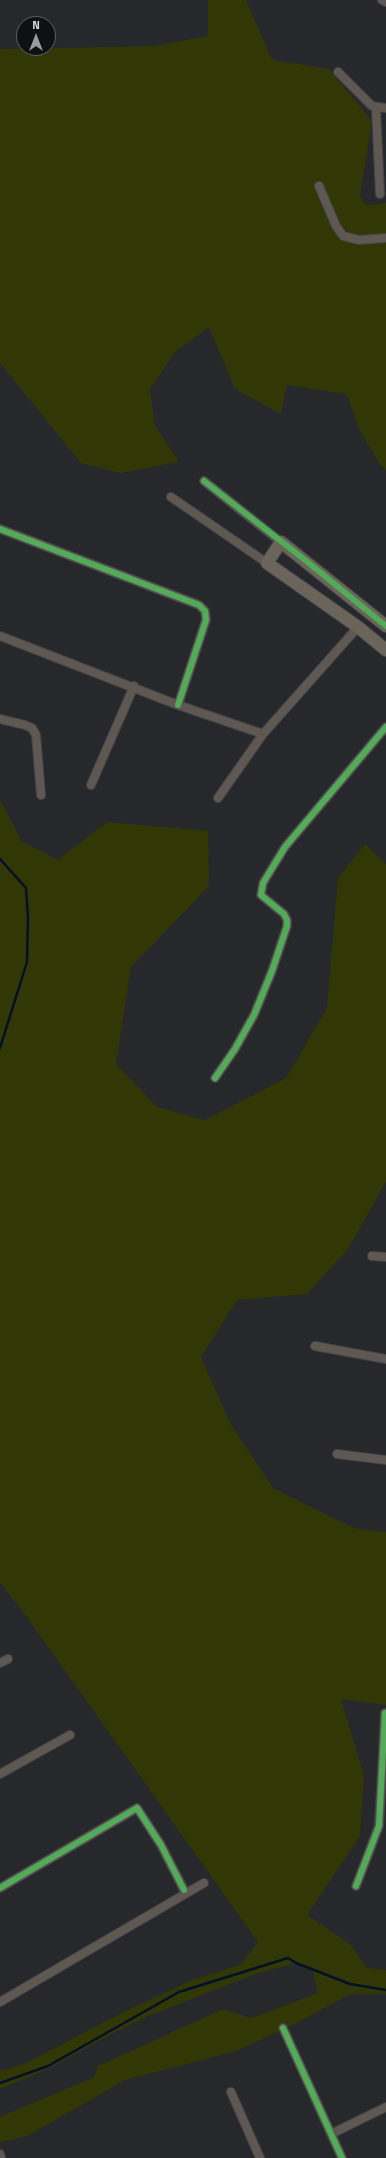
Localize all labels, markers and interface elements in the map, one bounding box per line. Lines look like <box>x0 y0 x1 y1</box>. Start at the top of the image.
north arrow <box>16 16 56 56</box>
text: N <box>32 17 40 33</box>

